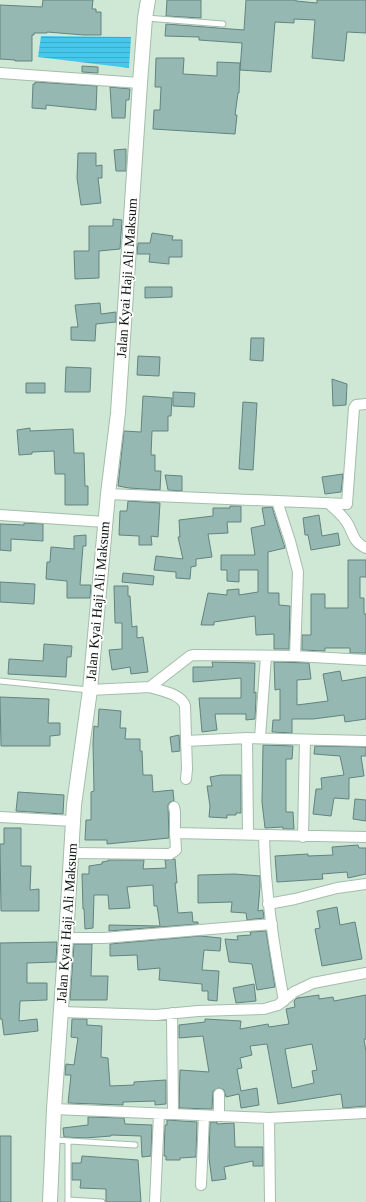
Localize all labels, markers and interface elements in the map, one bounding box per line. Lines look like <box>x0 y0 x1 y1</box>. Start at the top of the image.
street label: Jalan Kyai Haji Ali Maksum <box>114 197 140 358</box>
street label: Jalan Kyai Haji Ali Maksum <box>84 520 112 681</box>
street label: Jalan Kyai Haji Ali Maksum <box>54 842 80 1003</box>

